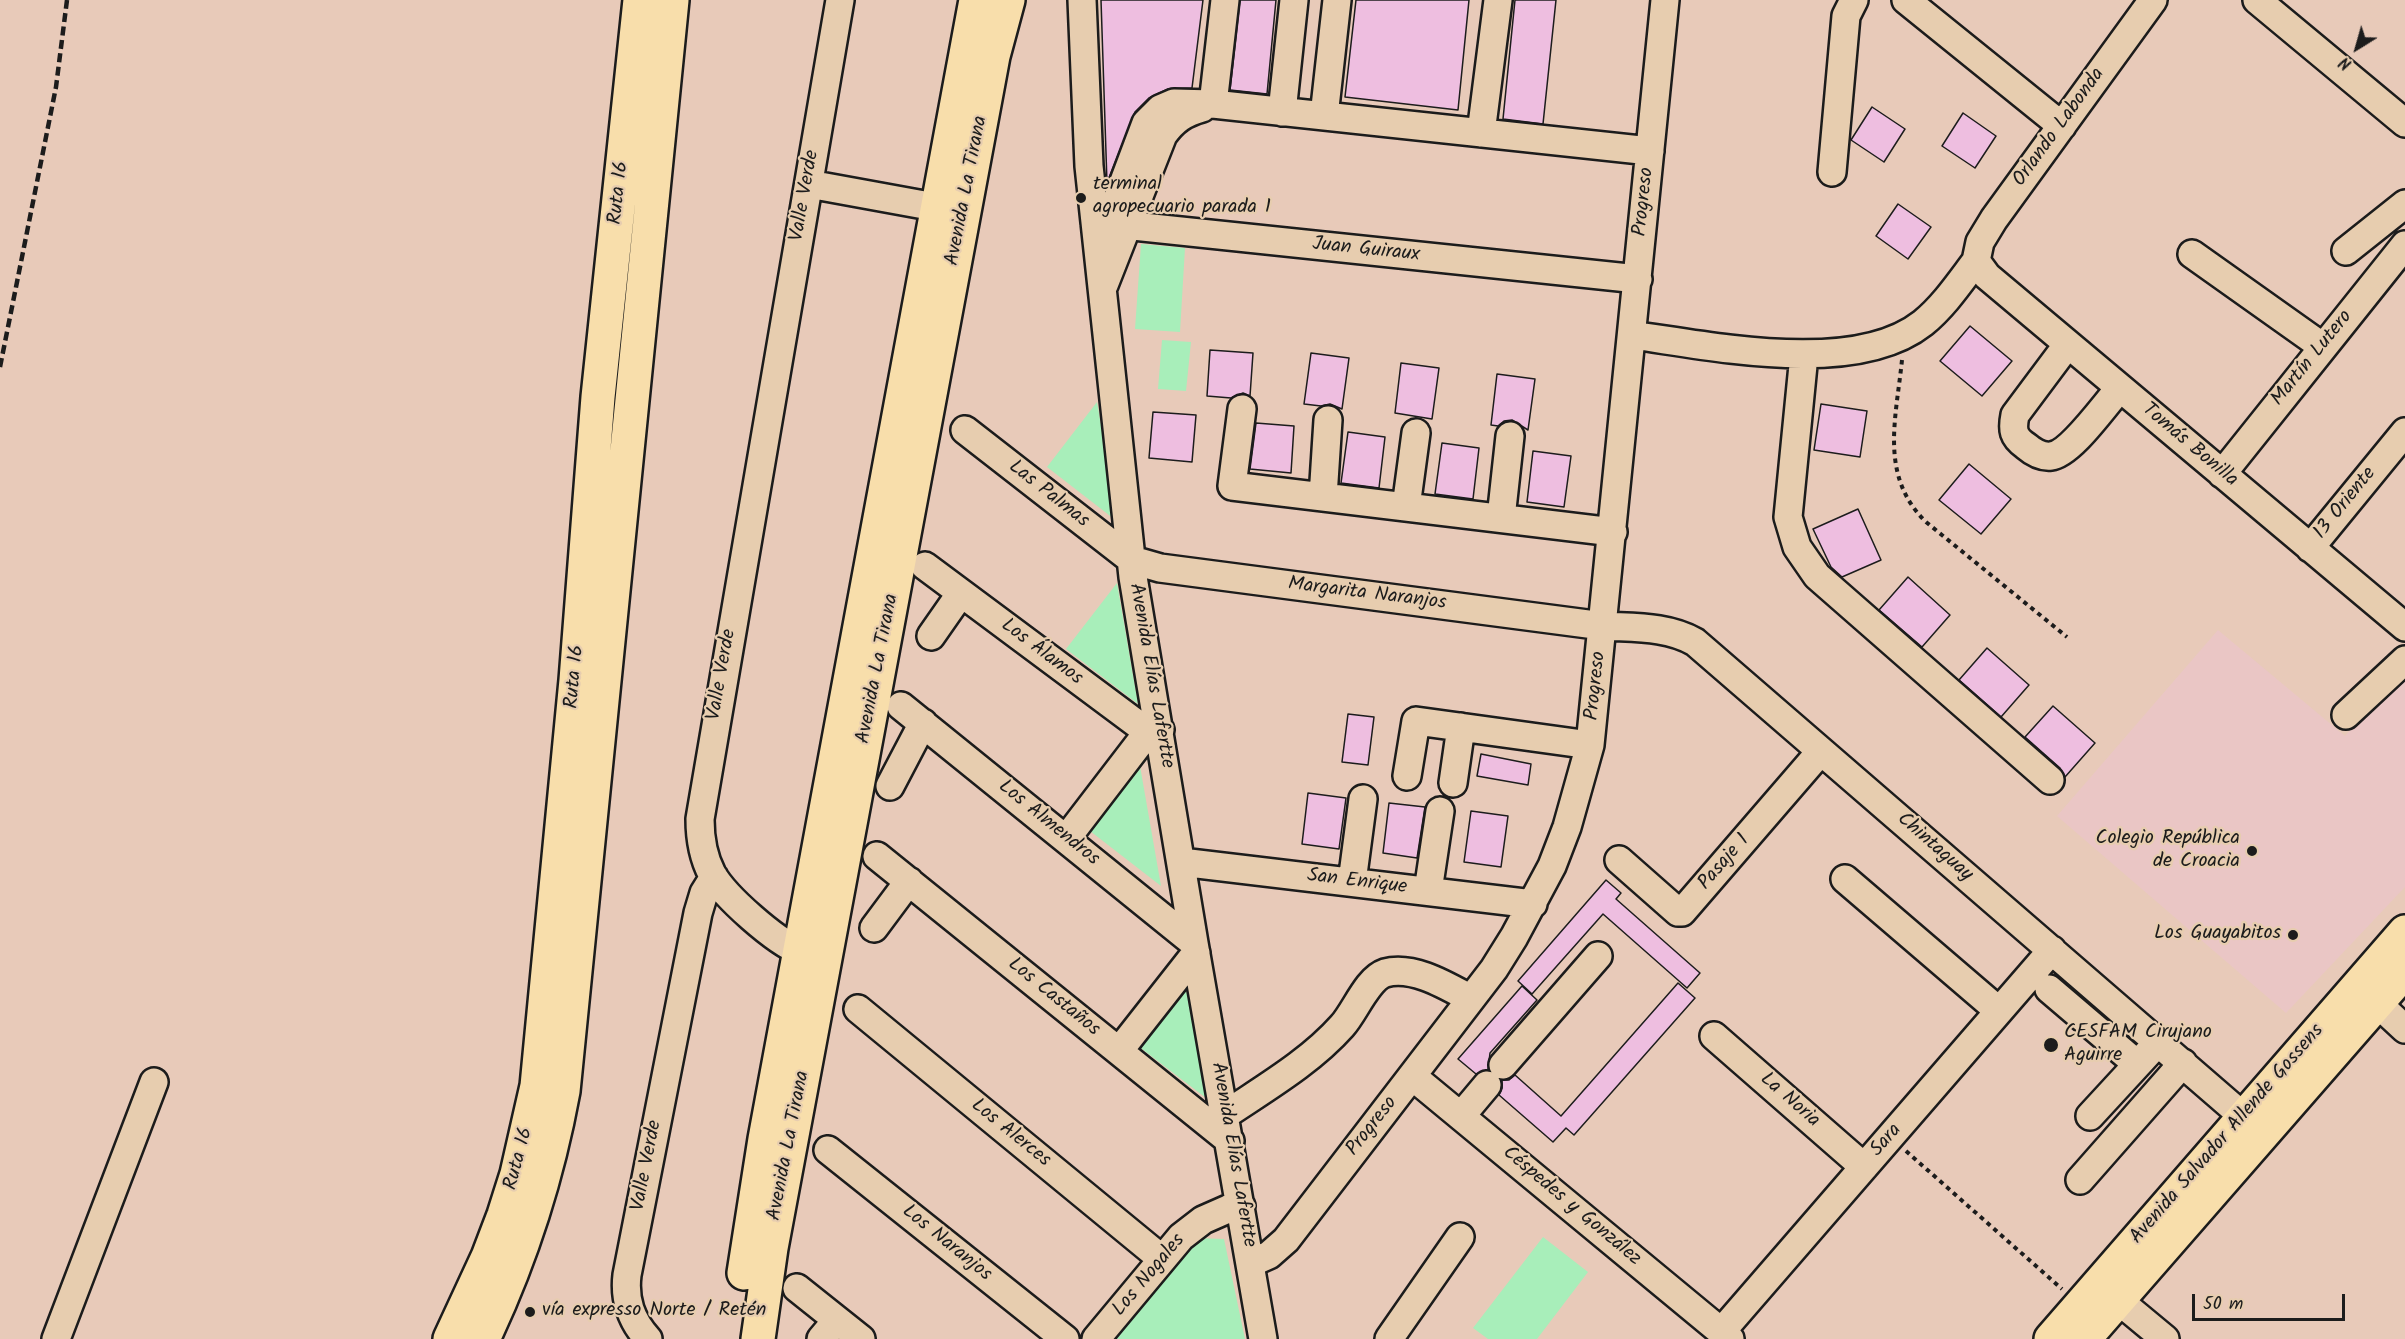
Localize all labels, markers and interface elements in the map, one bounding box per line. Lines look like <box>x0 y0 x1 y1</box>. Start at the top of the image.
north arrow <box>2327 18 2387 78</box>
text: N <box>2334 50 2357 76</box>
street label: Orlando Labonda <box>2009 64 2111 192</box>
street label: Avenida La Tirana <box>942 114 994 268</box>
street label: Valle Verde <box>786 149 826 243</box>
street label: Ruta 16 <box>605 160 635 226</box>
street label: Progreso <box>1629 166 1661 238</box>
place label: terminal agropecuario parada 1 <box>1093 174 1271 221</box>
marker: terminal agropecuario parada 1 <box>1074 191 1088 205</box>
street label: Juan Guiraux <box>1311 233 1421 269</box>
street label: Martín Lutero <box>2267 306 2359 412</box>
street label: Tomás Bonilla <box>2136 399 2242 493</box>
street label: Las Palmas <box>1003 456 1093 534</box>
street label: 13 Oriente <box>2310 463 2382 545</box>
street label: Margarita Naranjos <box>1286 573 1448 617</box>
street label: Avenida Elías Lafertte <box>1122 582 1178 770</box>
street label: Avenida La Tirana <box>853 592 905 746</box>
street label: Los Álamos <box>995 614 1087 692</box>
street label: Valle Verde <box>703 628 743 722</box>
street label: Ruta 16 <box>561 644 591 710</box>
street label: Progreso <box>1581 650 1613 722</box>
street label: Los Almendros <box>993 776 1103 872</box>
street label: Chintaguay <box>1891 808 1977 888</box>
place label: Colegio República de Croacia <box>2095 828 2240 875</box>
street label: Pasaje 1 <box>1694 830 1756 896</box>
marker: Colegio República de Croacia <box>2245 844 2259 858</box>
street label: San Enrique <box>1306 865 1408 901</box>
place label: Los Guayabitos <box>2154 923 2281 947</box>
marker: Los Guayabitos <box>2286 928 2300 942</box>
street label: Los Castaños <box>1002 954 1104 1042</box>
street label: Avenida Salvador Allende Gossens <box>2126 1020 2330 1250</box>
place label: CESFAM Cirujano Aguirre <box>2064 1022 2212 1069</box>
marker: CESFAM Cirujano Aguirre <box>2042 1036 2060 1054</box>
street label: Avenida Elías Lafertte <box>1204 1061 1260 1249</box>
street label: La Noria <box>1754 1068 1824 1134</box>
street label: Avenida La Tirana <box>764 1069 816 1223</box>
street label: Progreso <box>1342 1092 1404 1162</box>
street label: Los Alerces <box>965 1095 1055 1173</box>
street label: Valle Verde <box>627 1119 669 1213</box>
street label: Sara <box>1866 1120 1908 1162</box>
street label: Ruta 16 <box>500 1125 540 1193</box>
street label: Céspedes y González <box>1497 1142 1645 1272</box>
street label: Los Naranjos <box>896 1200 996 1288</box>
street label: Los Nogales <box>1109 1230 1191 1322</box>
scale bar <box>2195 1282 2348 1320</box>
text: 50 m <box>2203 1290 2243 1319</box>
place label: vía expresso Norte / Retén <box>542 1300 766 1324</box>
marker: vía expresso Norte / Retén <box>523 1305 537 1319</box>

